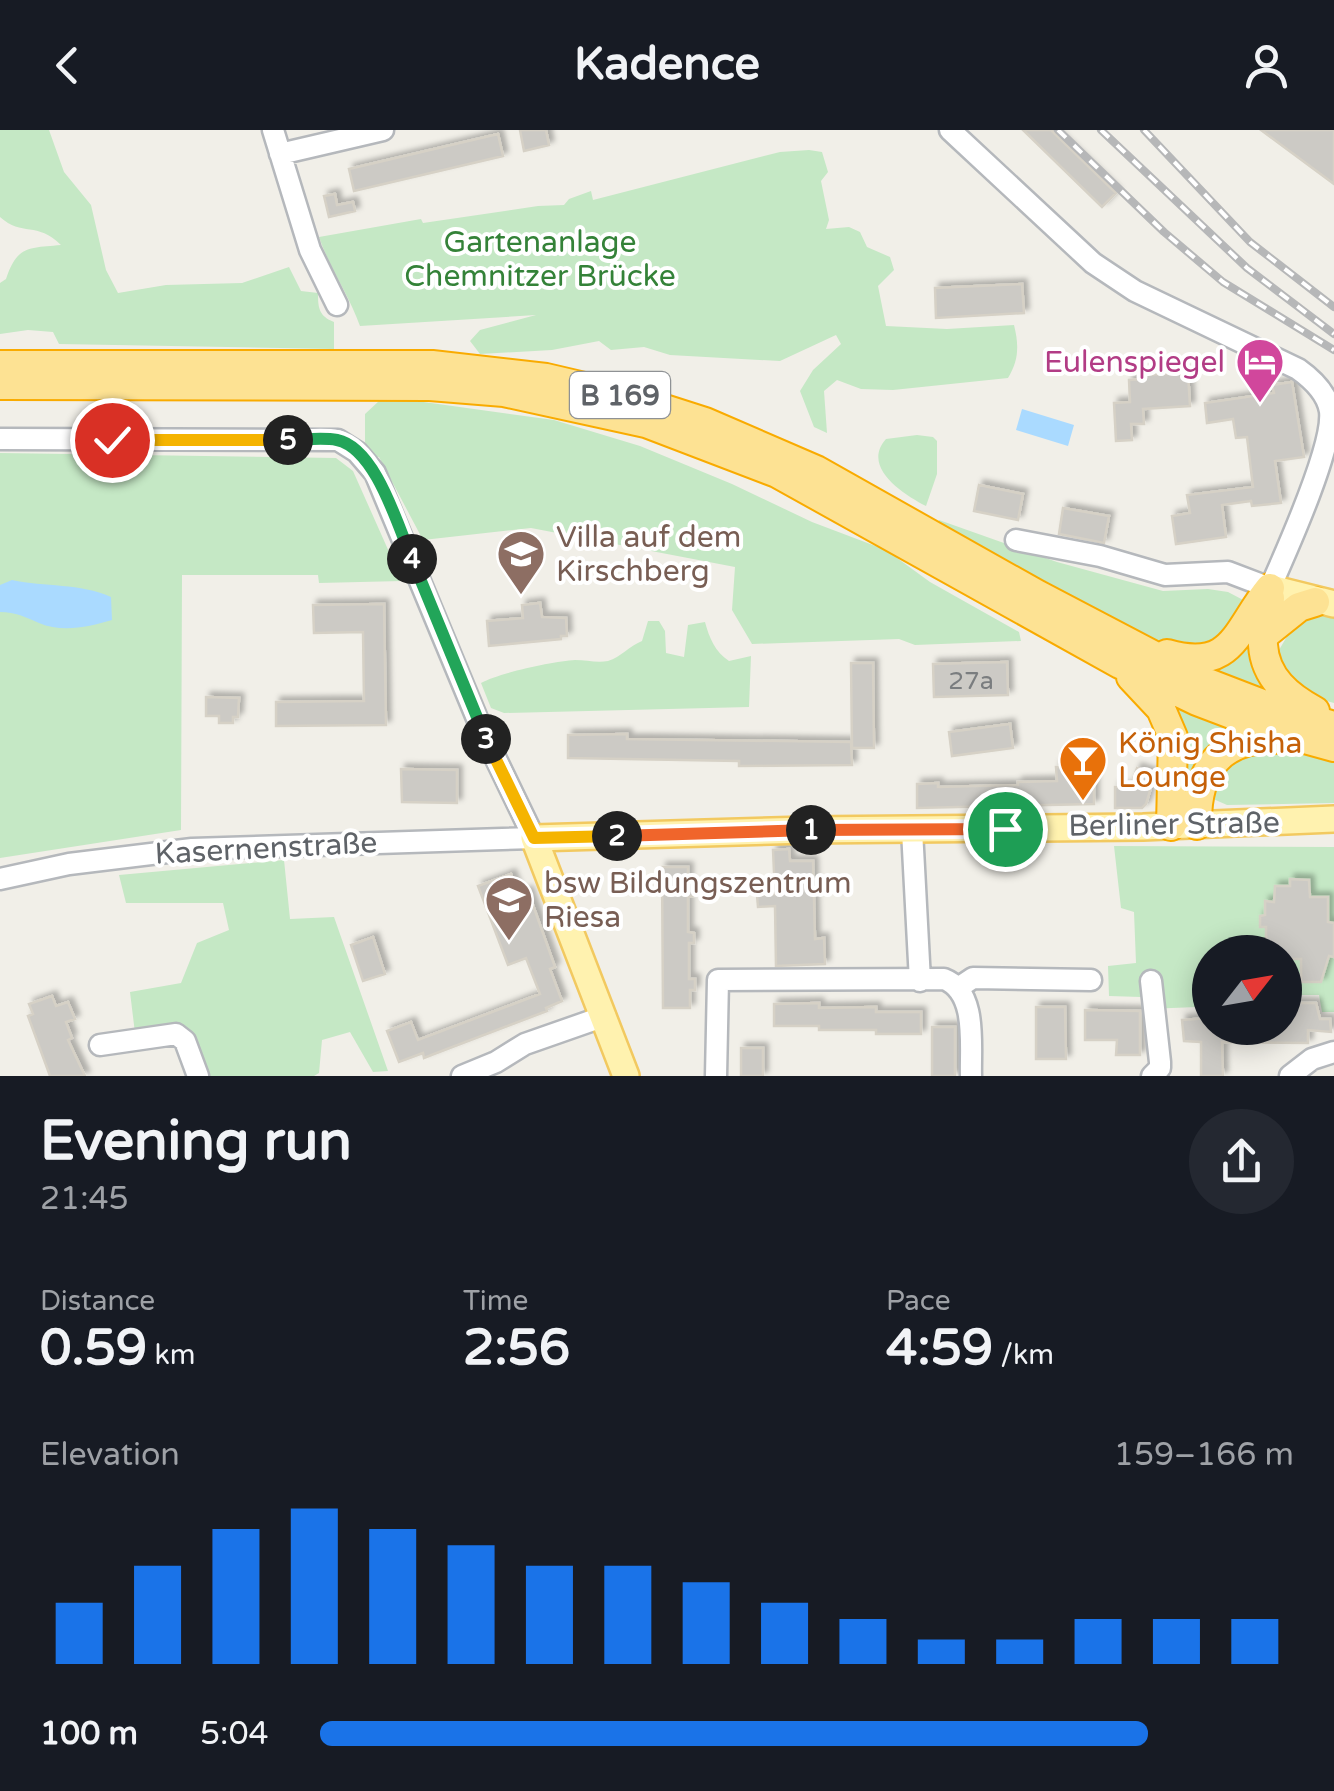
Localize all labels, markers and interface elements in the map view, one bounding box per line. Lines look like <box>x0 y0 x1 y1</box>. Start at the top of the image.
icon: back <box>40 38 95 93</box>
text: Kadence <box>574 38 760 92</box>
icon: person <box>1239 38 1294 93</box>
park label: Gartenanlage Chemnitzer Brücke <box>404 224 676 295</box>
hotel icon: Eulenspiegel <box>1234 336 1286 404</box>
place label: Eulenspiegel <box>1044 344 1225 381</box>
road number: B 169 <box>570 372 670 418</box>
pin <box>70 398 155 483</box>
icon: check <box>85 413 140 468</box>
pin: 5 <box>263 415 313 465</box>
text: 5 <box>279 423 297 457</box>
place label: Villa auf dem Kirschberg <box>556 519 741 590</box>
school or university icon: Villa auf dem Kirschberg <box>495 528 547 596</box>
pin: 4 <box>387 534 437 584</box>
text: 4 <box>403 542 421 576</box>
house number: 27a <box>948 666 994 696</box>
pin: 3 <box>461 714 511 764</box>
text: 3 <box>477 722 495 756</box>
place label: König Shisha Lounge <box>1118 725 1302 796</box>
bar icon: König Shisha Lounge <box>1057 734 1109 802</box>
pin <box>963 787 1048 872</box>
icon: arrive <box>978 802 1033 857</box>
street label: Berliner Straße <box>1068 804 1280 845</box>
pin: 1 <box>786 805 836 855</box>
pin: 2 <box>592 811 642 861</box>
text: 1 <box>802 813 820 847</box>
text: 2 <box>608 819 626 853</box>
street label: Kasernenstraße <box>154 824 378 873</box>
place label: bsw Bildungszentrum Riesa <box>544 865 852 936</box>
school or university icon: bsw Bildungszentrum Riesa <box>483 874 535 942</box>
north arrow <box>1192 935 1302 1045</box>
map controls <box>1192 935 1302 1045</box>
text: Evening run <box>40 1109 352 1175</box>
button: share <box>1189 1109 1294 1214</box>
text: 21:45 <box>40 1180 129 1218</box>
text: Distance <box>40 1284 155 1318</box>
text: Time <box>463 1284 528 1318</box>
text: Pace <box>886 1284 950 1318</box>
text: 0.59 <box>40 1318 147 1378</box>
text: 2:56 <box>463 1318 570 1378</box>
text: 4:59 <box>886 1318 993 1378</box>
text: km <box>147 1338 195 1372</box>
text: /km <box>993 1338 1054 1372</box>
text: Elevation <box>40 1436 180 1474</box>
text: 159–166 m <box>1114 1436 1294 1474</box>
text: 100 m <box>40 1715 138 1753</box>
text: 5:04 <box>200 1715 269 1753</box>

